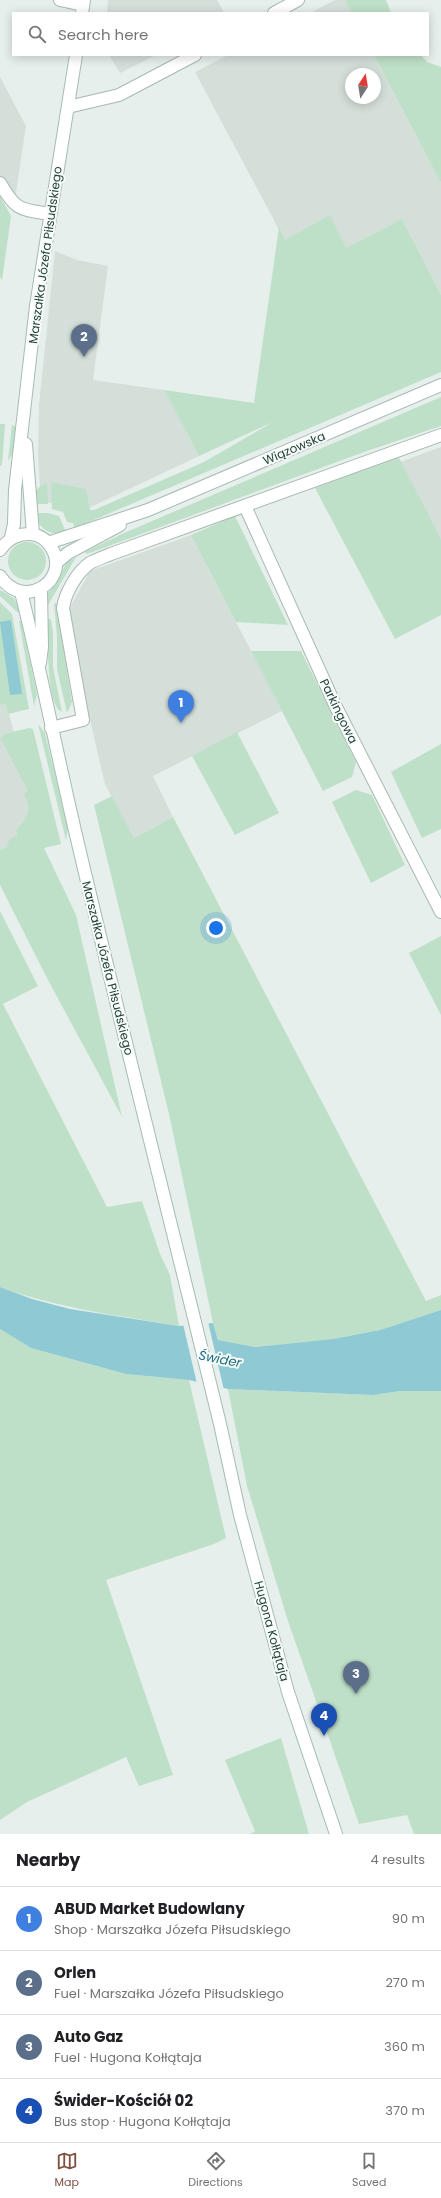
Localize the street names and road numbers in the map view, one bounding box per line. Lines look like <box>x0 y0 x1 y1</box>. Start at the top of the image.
street label: Marszałka Józefa Piłsudskiego <box>24 165 66 345</box>
street label: Wiązowska <box>260 427 328 469</box>
street label: Parkingowa <box>316 676 362 746</box>
street label: Marszałka Józefa Piłsudskiego <box>78 879 138 1057</box>
street label: Hugona Kołłątaja <box>250 1579 294 1683</box>

